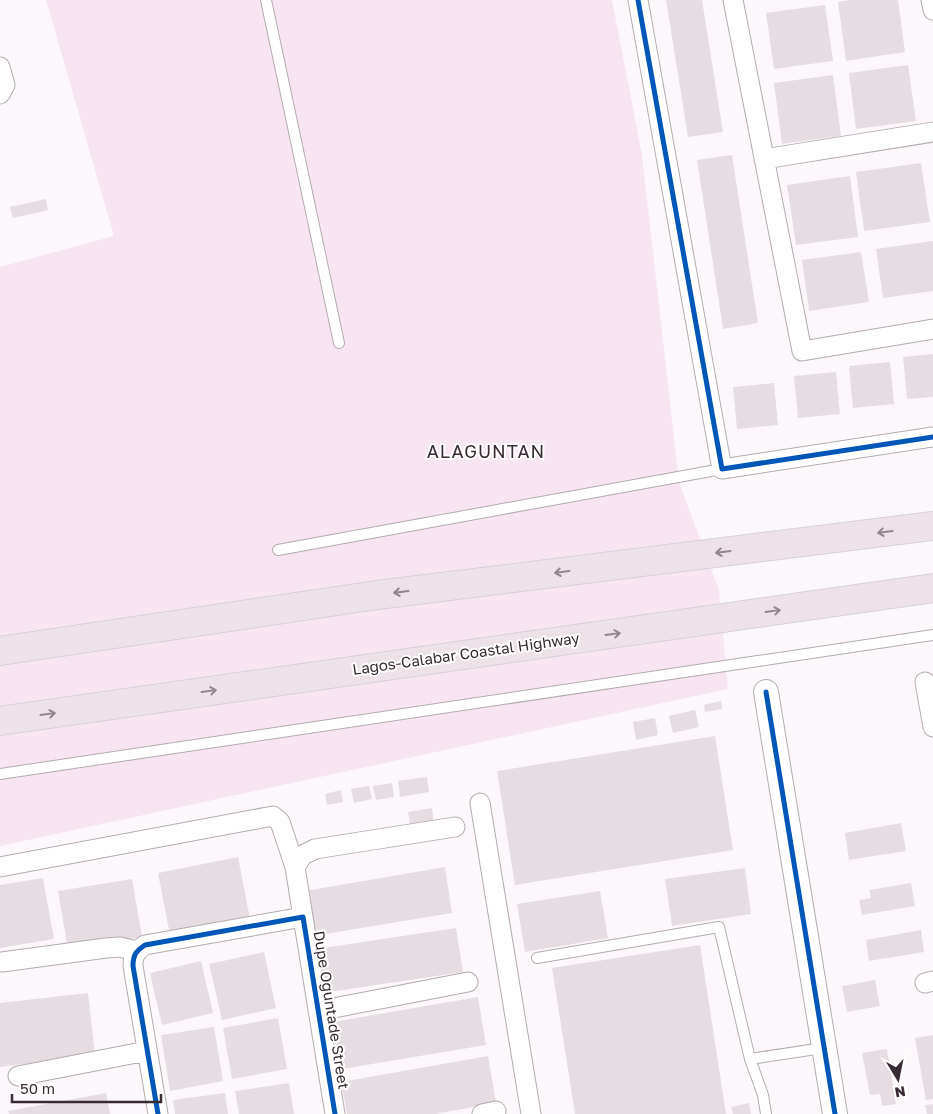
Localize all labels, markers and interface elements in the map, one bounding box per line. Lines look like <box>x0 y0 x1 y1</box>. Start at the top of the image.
district label: ALAGUNTAN <box>427 440 545 462</box>
one-way arrow <box>877 527 893 537</box>
one-way arrow <box>716 547 732 557</box>
one-way arrow <box>554 567 570 577</box>
one-way arrow <box>393 587 409 597</box>
one-way arrow <box>765 606 781 616</box>
street label: Lagos-Calabar Coastal Highway <box>351 628 581 678</box>
one-way arrow <box>604 628 620 638</box>
one-way arrow <box>201 686 217 696</box>
one-way arrow <box>40 709 56 719</box>
street label: Dupe Oguntade Street <box>311 929 353 1090</box>
north arrow <box>873 1054 923 1104</box>
scale bar <box>12 1072 161 1104</box>
text: 50 m <box>20 1079 55 1097</box>
text: N <box>894 1083 907 1102</box>

